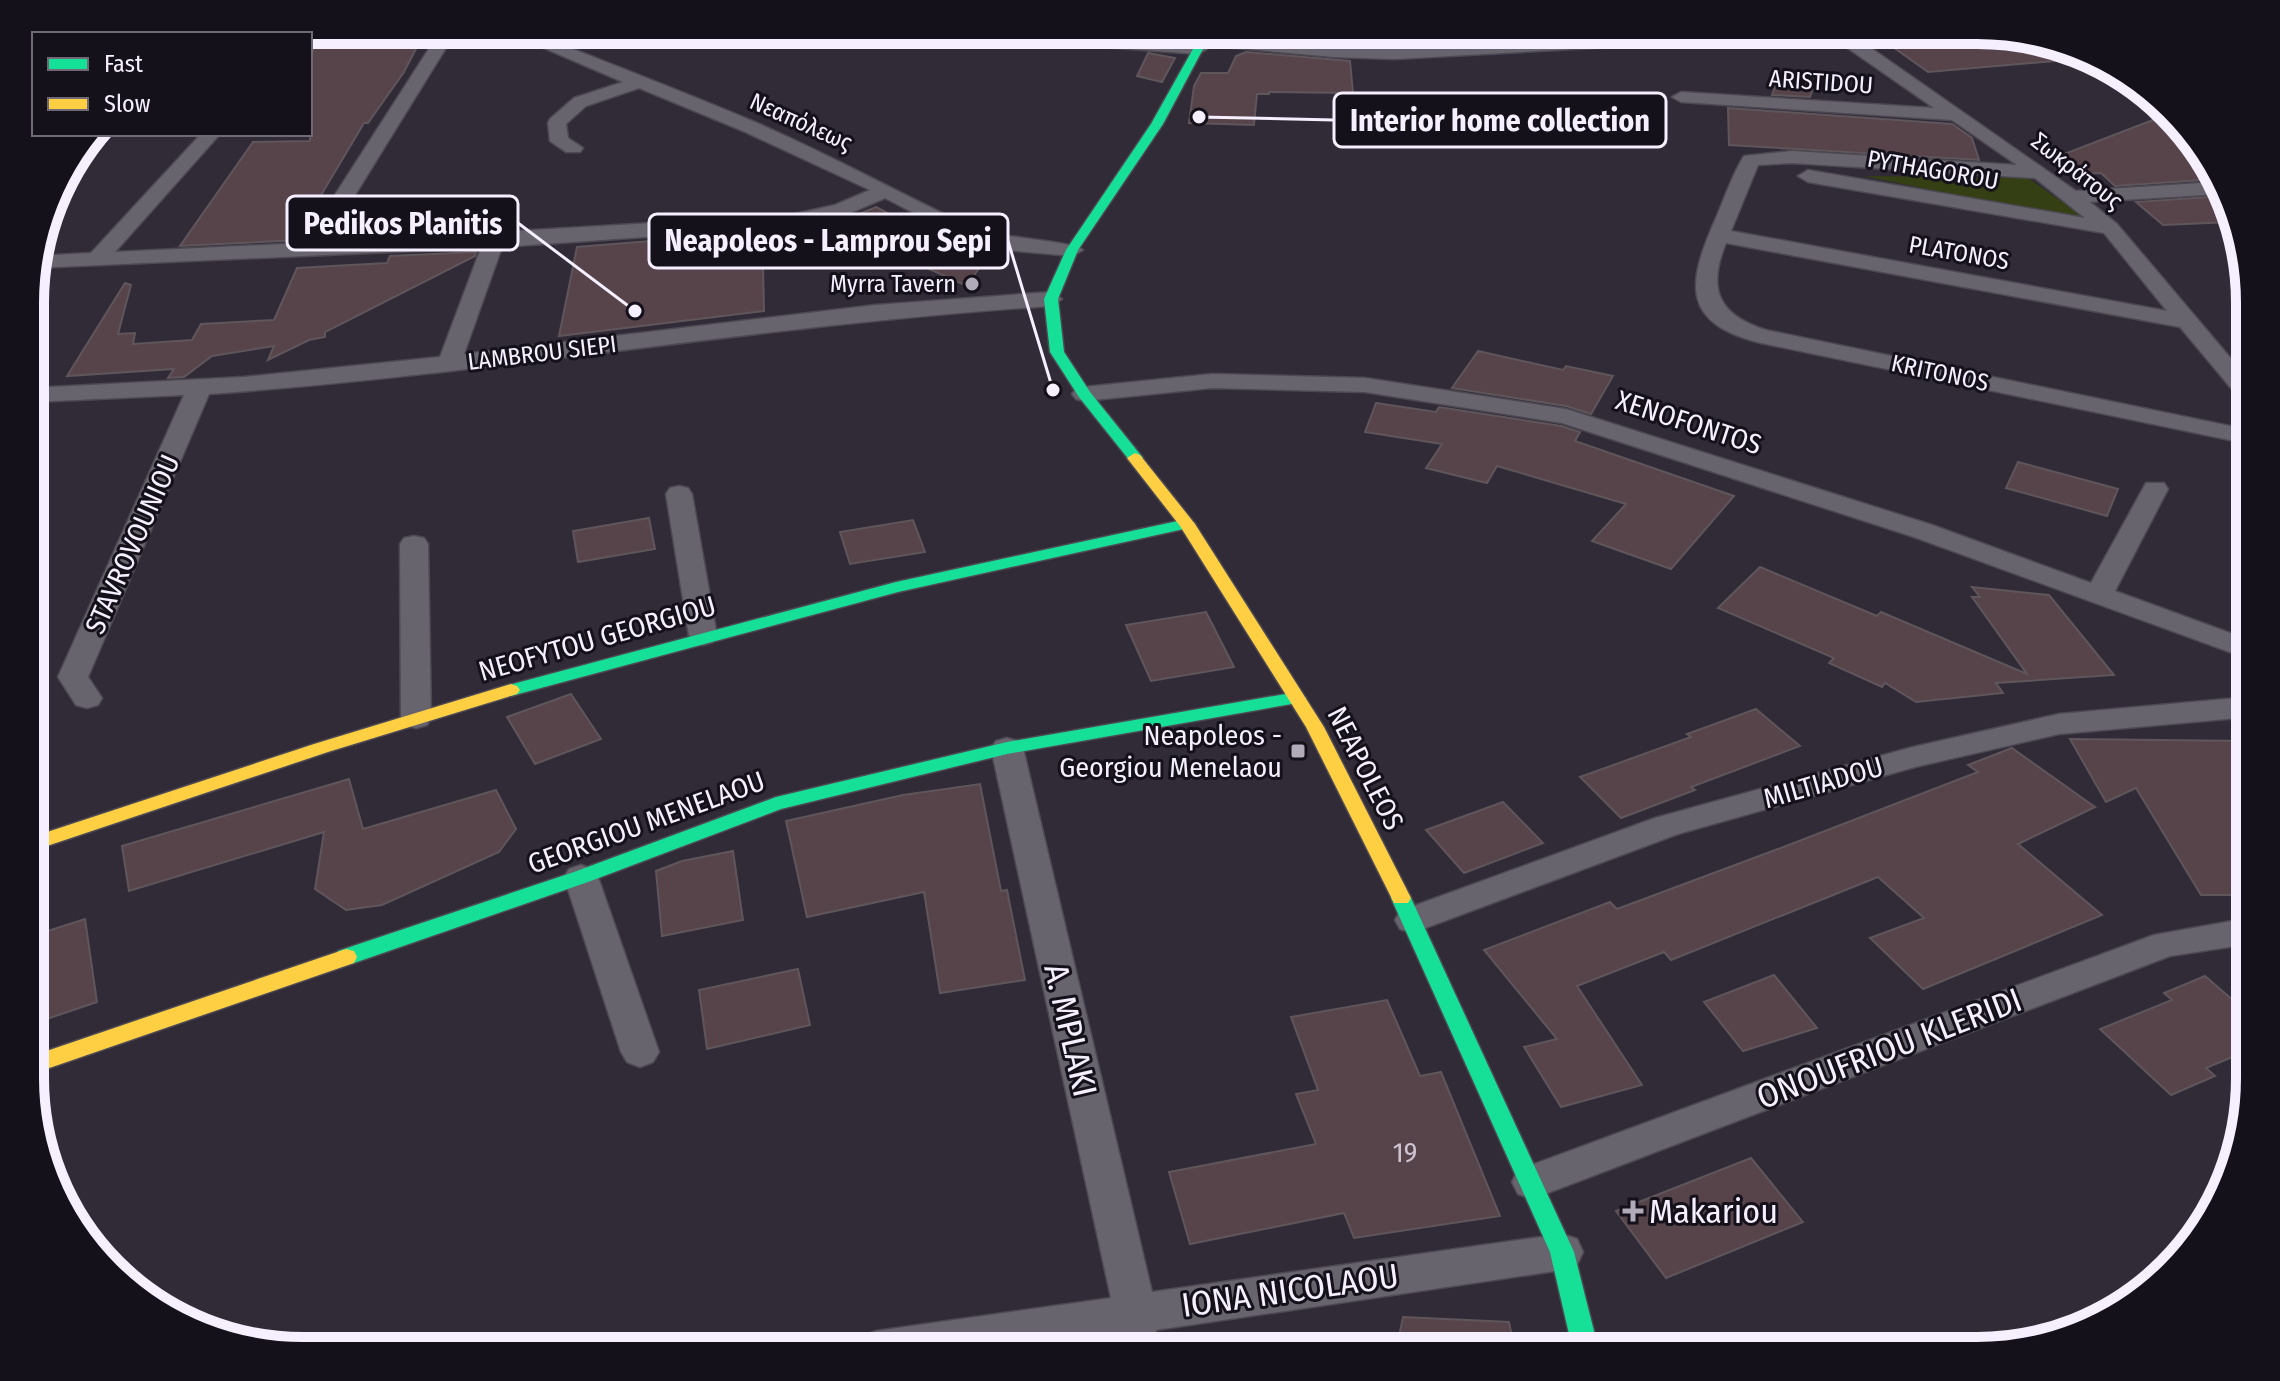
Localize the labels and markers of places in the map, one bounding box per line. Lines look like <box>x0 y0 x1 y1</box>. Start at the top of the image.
callout: Interior home collection <box>1334 93 1666 147</box>
callout: Pedikos Planitis <box>287 196 518 250</box>
callout: Neapoleos - Lamprou Sepi <box>649 214 1008 268</box>
place label: Myrra Tavern <box>830 270 956 298</box>
marker: Myrra Tavern <box>963 275 981 293</box>
place label: Neapoleos - Georgiou Menelaou <box>1059 719 1282 784</box>
marker: Neapoleos - Georgiou Menelaou <box>1289 742 1307 760</box>
place label: Makariou <box>1649 1191 1778 1232</box>
marker: Makariou <box>1624 1202 1642 1220</box>

